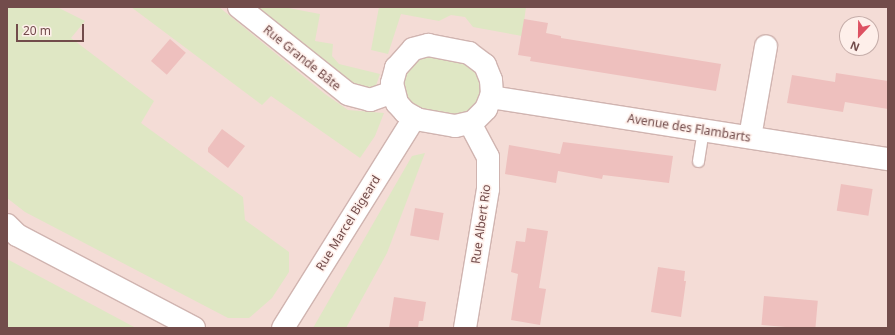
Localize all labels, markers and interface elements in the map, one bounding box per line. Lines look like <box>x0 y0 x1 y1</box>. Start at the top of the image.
scale bar <box>18 16 86 42</box>
north arrow <box>839 16 879 56</box>
text: 20 m <box>23 22 51 39</box>
street label: Rue Grande Bâte <box>260 22 344 94</box>
text: N <box>848 38 862 55</box>
street label: Avenue des Flambarts <box>626 111 752 145</box>
street label: Rue Marcel Bigeard <box>313 173 383 273</box>
street label: Rue Albert Rio <box>468 183 494 265</box>

